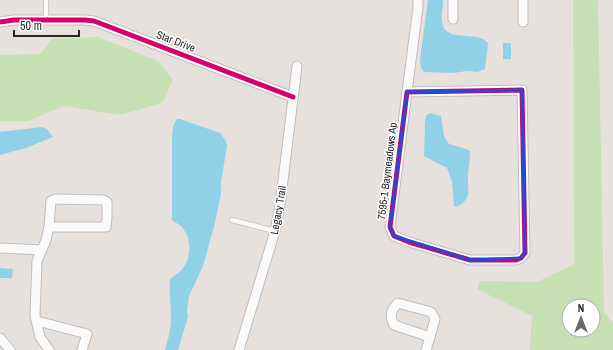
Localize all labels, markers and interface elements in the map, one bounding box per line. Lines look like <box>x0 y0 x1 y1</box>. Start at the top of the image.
scale bar <box>14 12 79 38</box>
text: 50 m <box>20 18 42 34</box>
street label: Star Drive <box>155 27 197 55</box>
street label: 7595-1 Baymeadows Ap <box>374 122 400 220</box>
street label: Legacy Trail <box>267 185 289 235</box>
north arrow <box>561 298 601 338</box>
text: N <box>578 301 584 315</box>

